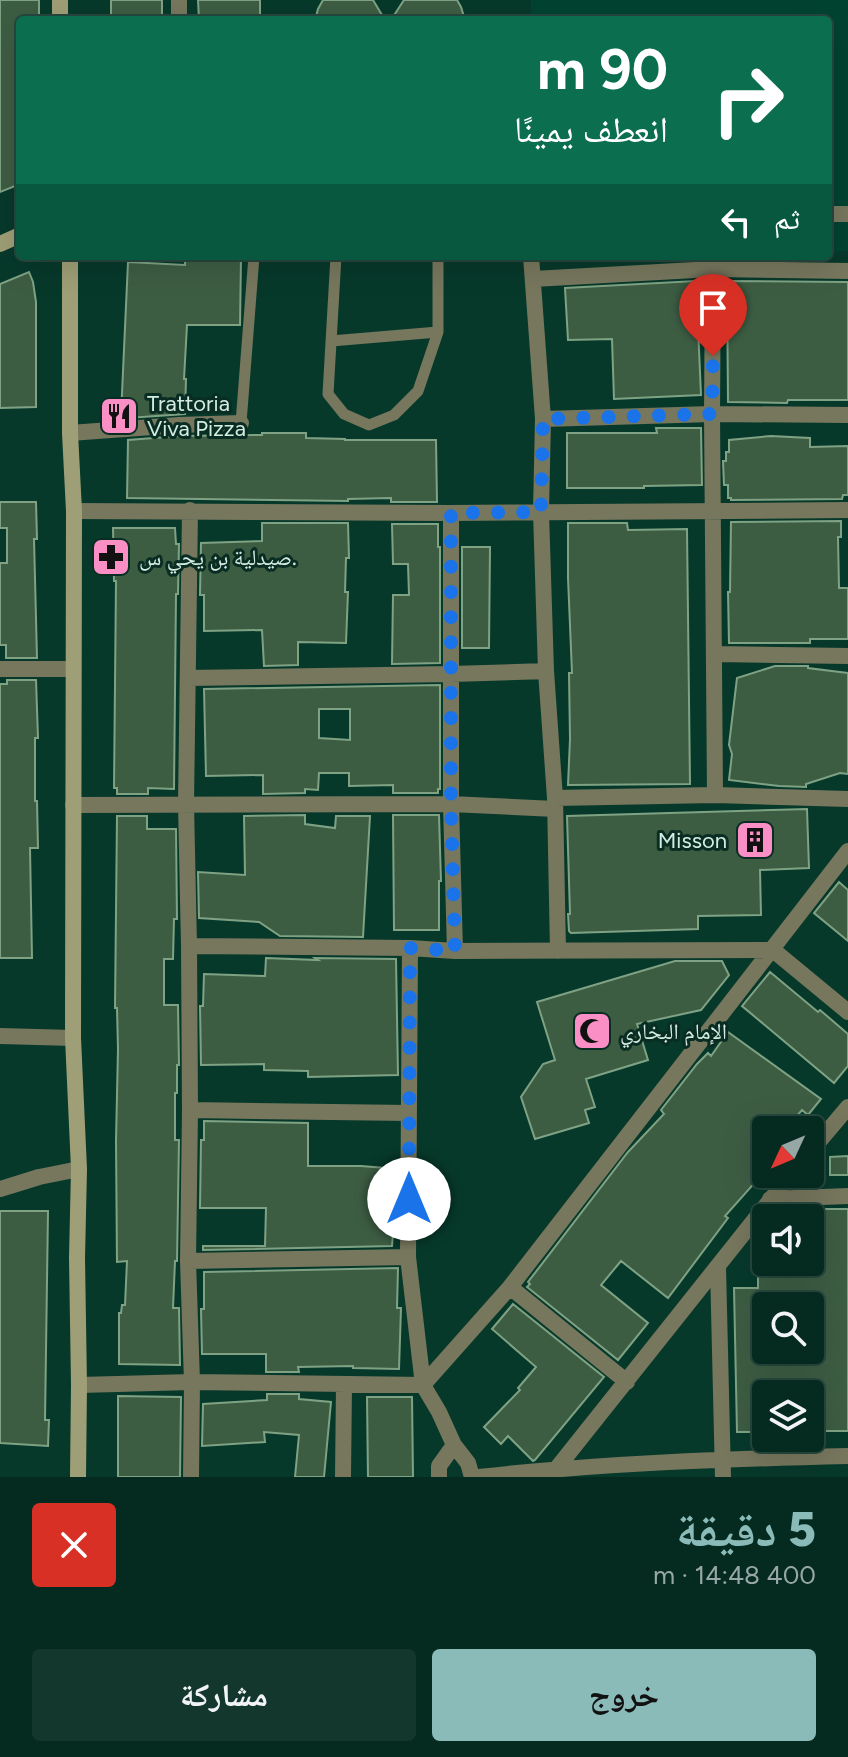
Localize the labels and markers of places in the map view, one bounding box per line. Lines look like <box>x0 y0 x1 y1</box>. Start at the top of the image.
pin <box>679 274 747 356</box>
place label: Trattoria Viva Pizza <box>147 390 246 442</box>
restaurant icon: Trattoria Viva Pizza <box>98 395 140 437</box>
pharmacy icon: صيدلية بن يحي س. <box>90 536 132 578</box>
place label: صيدلية بن يحي س. <box>139 544 297 574</box>
building icon: Misson <box>734 819 776 861</box>
place label: Misson <box>658 827 727 854</box>
mosque icon: الإمام البخاري <box>571 1010 613 1052</box>
place label: الإمام البخاري <box>620 1018 727 1048</box>

